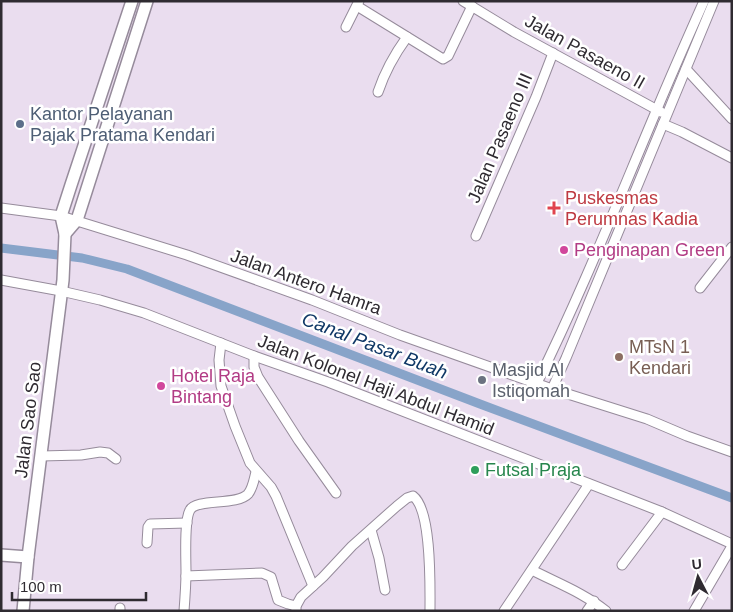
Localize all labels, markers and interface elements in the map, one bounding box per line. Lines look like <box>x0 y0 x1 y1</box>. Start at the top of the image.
street label: Jalan Pasaeno II <box>522 11 648 93</box>
street label: Jalan Pasaeno III <box>464 70 536 206</box>
place label: Kantor Pelayanan Pajak Pratama Kendari <box>30 104 215 145</box>
marker: Kantor Pelayanan Pajak Pratama Kendari <box>14 118 26 130</box>
place label: Puskesmas Perumnas Kadia <box>565 188 699 229</box>
marker: Puskesmas Perumnas Kadia <box>547 201 561 215</box>
place label: Penginapan Green <box>574 240 725 260</box>
marker: Penginapan Green <box>558 244 570 256</box>
street label: Jalan Antero Hamra <box>228 245 385 319</box>
water label: Canal Pasar Buah <box>299 308 451 383</box>
street label: Jalan Kolonel Haji Abdul Hamid <box>255 331 497 439</box>
place label: MTsN 1 Kendari <box>629 337 691 378</box>
marker: MTsN 1 Kendari <box>613 351 625 363</box>
place label: Masjid Al Istiqomah <box>492 360 570 401</box>
street label: Jalan Sao Sao <box>11 361 45 479</box>
place label: Hotel Raja Bintang <box>171 366 256 407</box>
marker: Masjid Al Istiqomah <box>476 374 488 386</box>
marker: Hotel Raja Bintang <box>155 380 167 392</box>
place label: Futsal Praja <box>485 460 582 480</box>
marker: Futsal Praja <box>469 464 481 476</box>
north arrow <box>673 552 723 602</box>
text: U <box>691 556 703 573</box>
scale bar <box>12 570 146 602</box>
text: 100 m <box>20 578 62 595</box>

